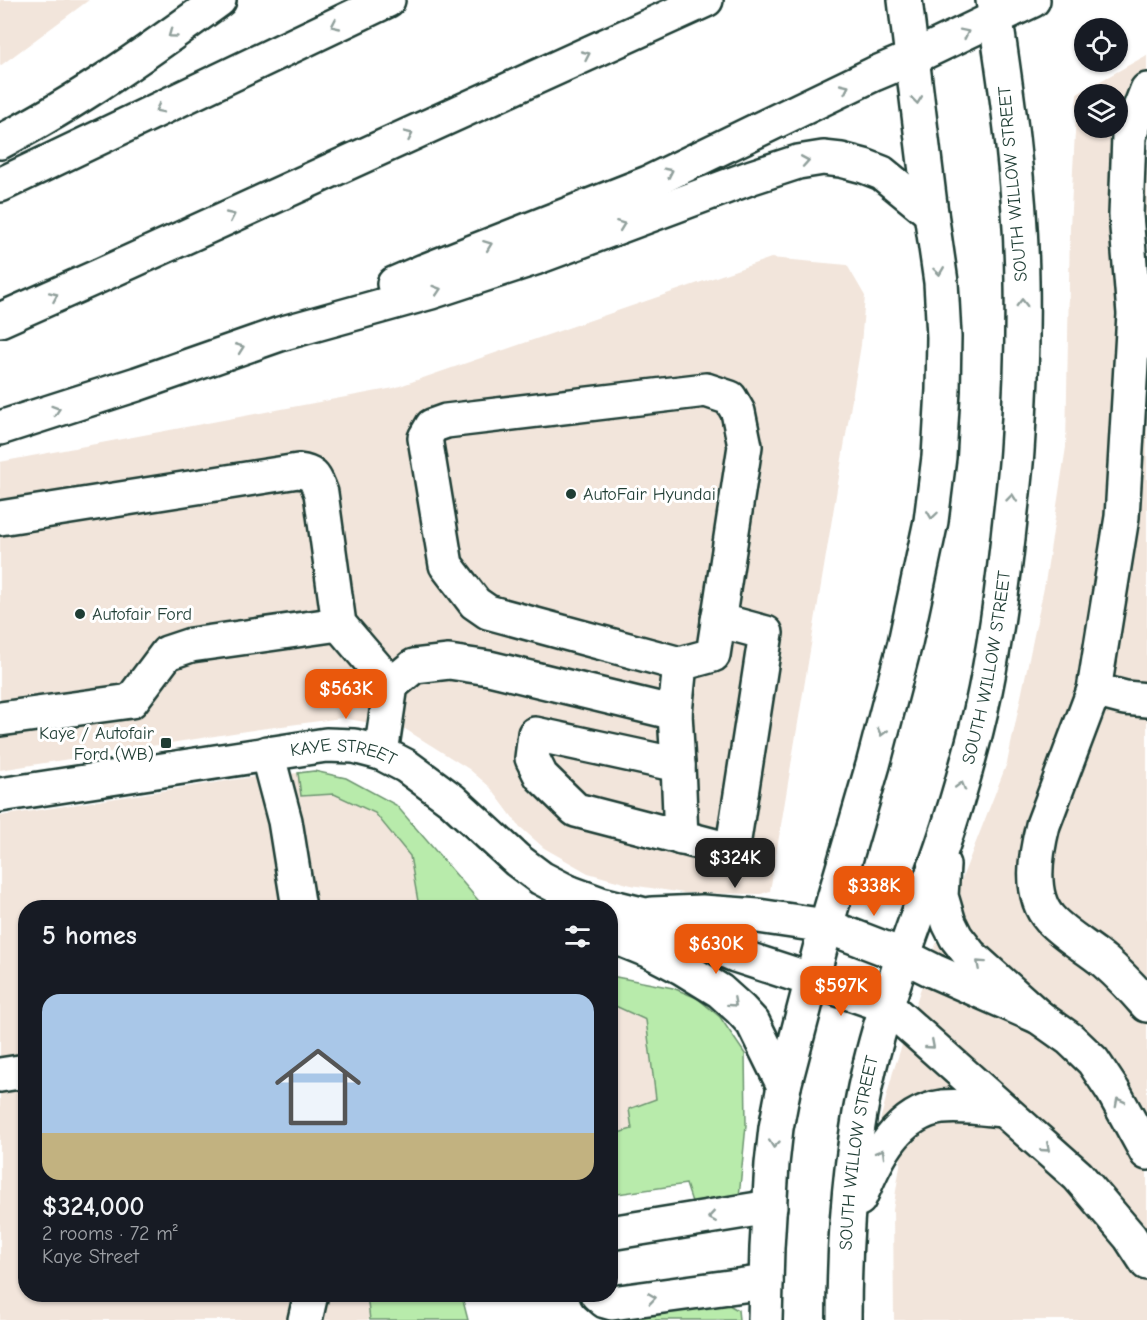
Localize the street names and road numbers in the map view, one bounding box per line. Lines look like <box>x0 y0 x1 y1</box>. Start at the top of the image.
street label: SOUTH WILLOW STREET <box>994 85 1032 283</box>
street label: SOUTH WILLOW STREET <box>957 569 1015 766</box>
street label: KAYE STREET <box>289 734 401 770</box>
street label: SOUTH WILLOW STREET <box>835 1053 883 1251</box>

